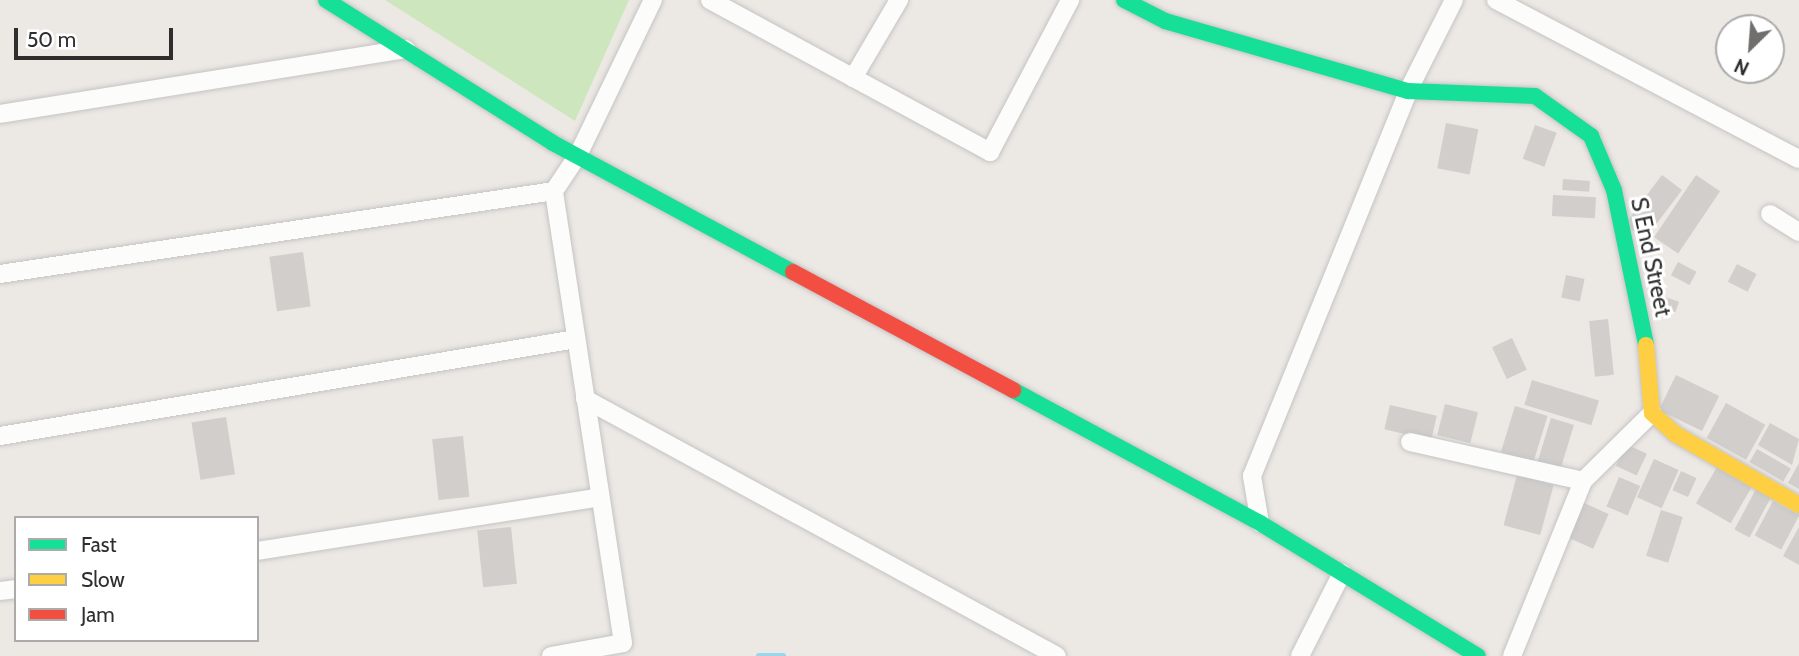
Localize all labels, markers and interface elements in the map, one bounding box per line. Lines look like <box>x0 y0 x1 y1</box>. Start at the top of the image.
scale bar <box>18 14 177 58</box>
north arrow <box>1715 14 1785 84</box>
text: 50 m <box>27 27 76 52</box>
text: N <box>1731 53 1753 80</box>
street label: S End Street <box>1625 195 1677 319</box>
legend <box>14 516 259 642</box>
text: Fast <box>81 532 117 557</box>
text: Slow <box>81 567 125 592</box>
text: Jam <box>81 602 115 627</box>

